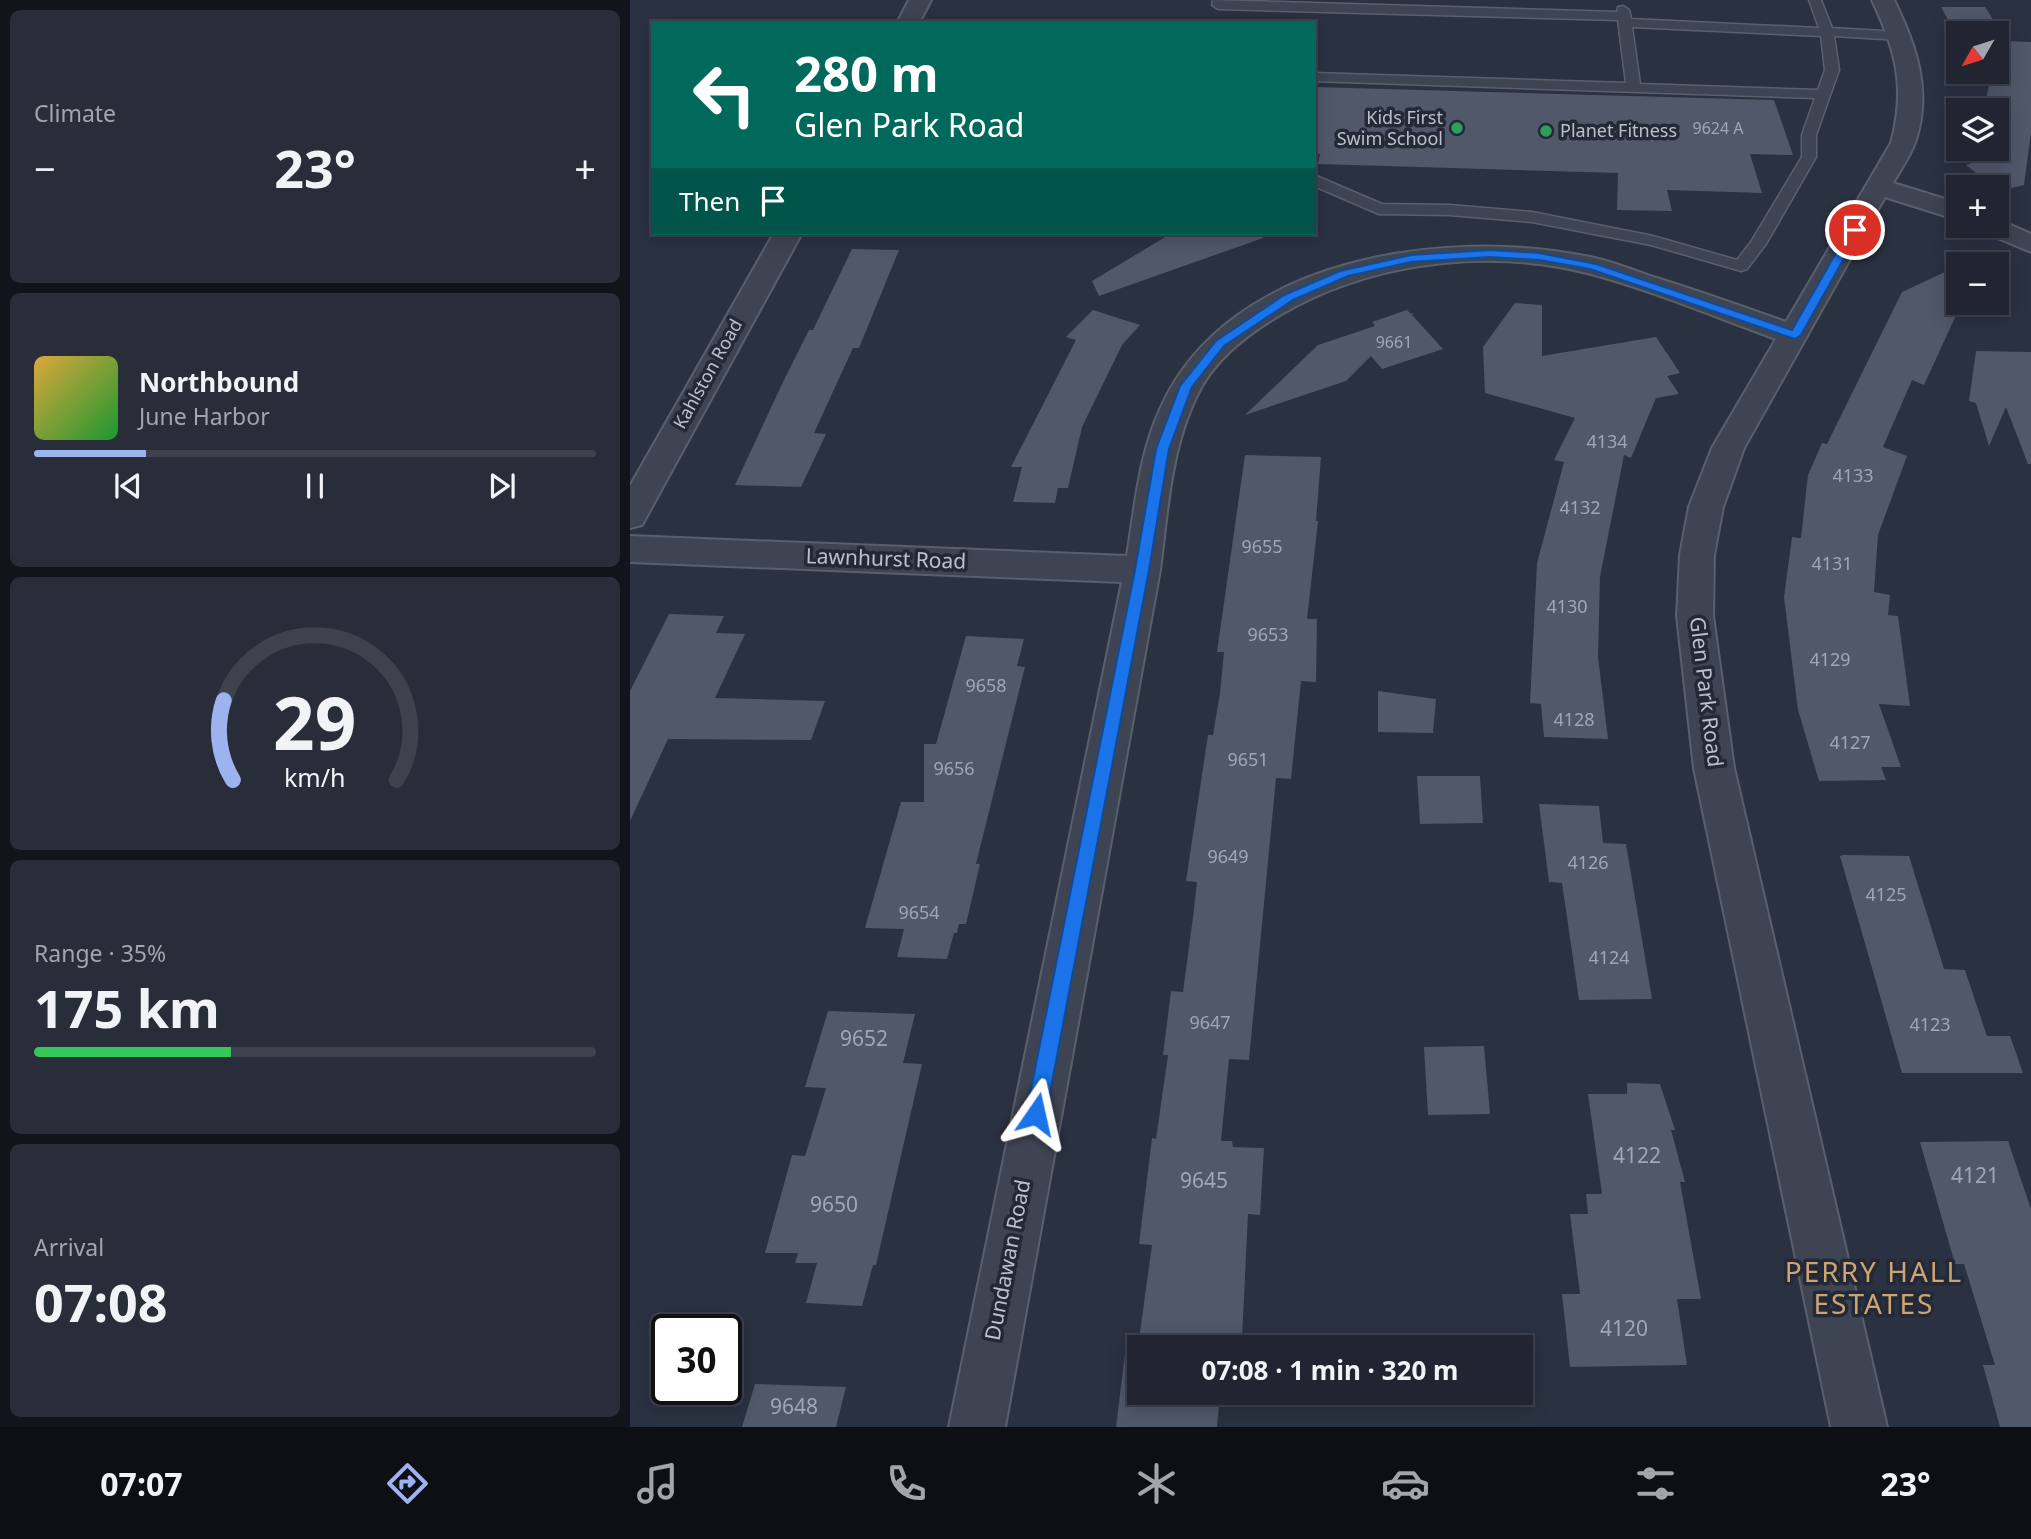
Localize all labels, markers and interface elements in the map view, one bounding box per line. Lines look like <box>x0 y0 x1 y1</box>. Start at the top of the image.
north arrow <box>1946 21 2009 84</box>
map controls <box>1946 21 2009 315</box>
text: 280 m <box>794 40 939 106</box>
icon: left <box>679 49 770 140</box>
text: Climate <box>34 97 116 129</box>
button: layers <box>1946 98 2009 161</box>
text: Glen Park Road <box>794 103 1025 146</box>
place label: Kids First Swim School <box>1337 105 1443 150</box>
house number: 9624 A <box>1693 117 1744 139</box>
place label: Planet Fitness <box>1560 118 1677 142</box>
marker: Kids First Swim School <box>1449 120 1465 136</box>
marker: Planet Fitness <box>1538 123 1554 139</box>
text: 23° <box>274 132 356 203</box>
text: − <box>34 142 56 194</box>
text: + <box>574 142 596 194</box>
button: + <box>1946 175 2009 238</box>
icon: arrive <box>754 182 792 220</box>
text: Then <box>679 183 740 219</box>
pin <box>1825 200 1885 260</box>
icon: arrive <box>1836 211 1874 249</box>
button: − <box>1946 252 2009 315</box>
street label: Kahlston Road <box>667 314 747 433</box>
house number: 9661 <box>1376 331 1412 353</box>
text: Northbound <box>139 364 299 400</box>
text: June Harbor <box>139 400 270 432</box>
house number: 4134 <box>1586 429 1628 453</box>
house number: 4133 <box>1832 463 1874 487</box>
icon: previous <box>109 467 147 505</box>
icon: pause <box>296 467 334 505</box>
icon: next <box>483 467 521 505</box>
house number: 4132 <box>1559 495 1601 519</box>
house number: 9655 <box>1241 534 1283 558</box>
street label: Lawnhurst Road <box>805 541 967 575</box>
house number: 4131 <box>1811 551 1853 575</box>
house number: 4130 <box>1546 594 1588 618</box>
street label: Glen Park Road <box>1684 615 1730 769</box>
house number: 9653 <box>1247 622 1289 646</box>
house number: 4129 <box>1809 647 1851 671</box>
text: 29 <box>273 672 357 771</box>
house number: 9658 <box>965 673 1007 697</box>
house number: 4128 <box>1553 707 1595 731</box>
house number: 4127 <box>1829 730 1871 754</box>
house number: 9651 <box>1227 747 1269 771</box>
house number: 9656 <box>933 756 975 780</box>
text: km/h <box>284 759 346 793</box>
house number: 9649 <box>1207 844 1249 868</box>
house number: 4126 <box>1567 850 1609 874</box>
house number: 4125 <box>1865 882 1907 906</box>
house number: 9654 <box>898 900 940 924</box>
text: Range · 35% <box>34 937 166 969</box>
house number: 4124 <box>1588 945 1630 969</box>
text: 175 km <box>34 972 220 1043</box>
house number: 9647 <box>1189 1010 1231 1034</box>
house number: 4123 <box>1909 1012 1951 1036</box>
house number: 9652 <box>840 1024 888 1052</box>
position arrow <box>999 1077 1073 1151</box>
house number: 4122 <box>1613 1141 1661 1169</box>
house number: 4121 <box>1951 1161 1999 1189</box>
house number: 9645 <box>1180 1166 1228 1194</box>
street label: Dundawan Road <box>978 1177 1036 1343</box>
house number: 9650 <box>810 1190 858 1218</box>
text: Arrival <box>34 1231 104 1263</box>
district label: PERRY HALL ESTATES <box>1785 1252 1963 1322</box>
text: 07:08 <box>34 1266 168 1337</box>
speed limit sign: 30 <box>651 1314 742 1405</box>
house number: 4120 <box>1600 1314 1648 1342</box>
text: 07:08 · 1 min · 320 m <box>1202 1352 1458 1388</box>
house number: 9648 <box>770 1392 818 1420</box>
icon: directions <box>383 1459 432 1508</box>
icon: music <box>633 1459 682 1508</box>
icon: phone <box>882 1459 931 1508</box>
icon: climate <box>1132 1459 1181 1508</box>
icon: car <box>1381 1459 1430 1508</box>
icon: filters <box>1631 1459 1680 1508</box>
text: 07:07 <box>100 1462 183 1505</box>
text: 23° <box>1880 1462 1931 1505</box>

